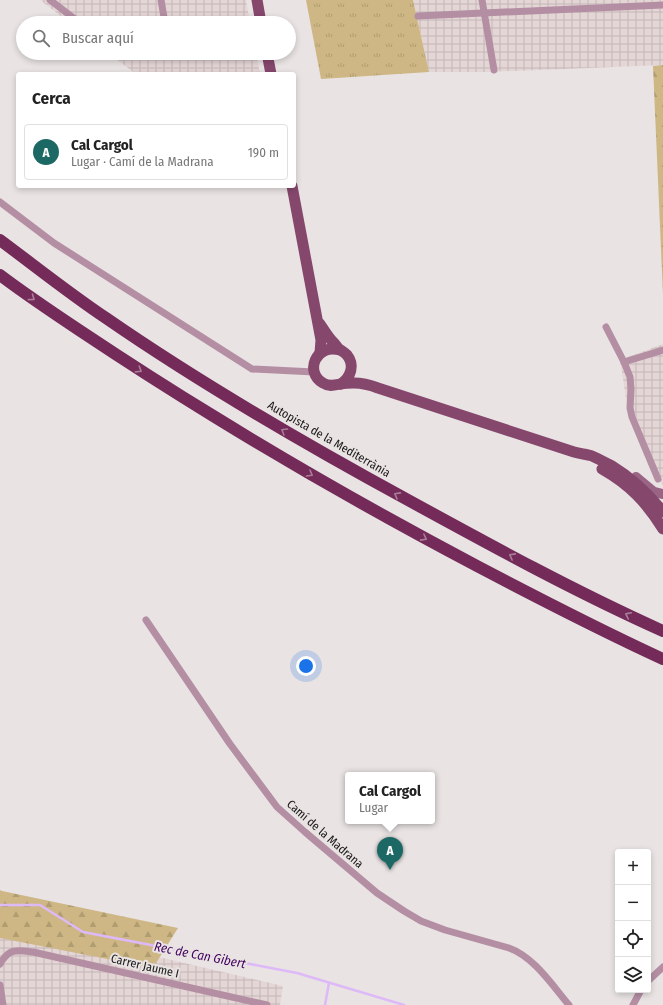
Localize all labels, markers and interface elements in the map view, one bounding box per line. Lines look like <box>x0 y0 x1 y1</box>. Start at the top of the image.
search box <box>16 16 296 60</box>
icon: search <box>30 27 52 49</box>
text: Buscar aquí <box>62 29 134 47</box>
text: Cerca <box>32 88 71 109</box>
text: Cal Cargol <box>71 136 133 154</box>
text: A <box>42 145 50 160</box>
text: 190 m <box>248 145 279 160</box>
text: Lugar · Camí de la Madrana <box>71 154 214 169</box>
one-way arrow <box>27 293 34 300</box>
one-way arrow <box>135 365 142 373</box>
street label: Autopista de la Mediterrània <box>265 398 393 480</box>
one-way arrow <box>281 428 288 435</box>
one-way arrow <box>306 470 313 477</box>
one-way arrow <box>394 492 401 499</box>
one-way arrow <box>420 533 427 540</box>
one-way arrow <box>509 553 516 561</box>
one-way arrow <box>624 612 632 620</box>
your location <box>296 656 316 676</box>
popup <box>345 772 435 824</box>
text: Cal Cargol <box>359 782 421 800</box>
street label: Camí de la Madrana <box>284 797 366 871</box>
text: Lugar <box>359 800 388 815</box>
pin: A <box>377 837 403 870</box>
map controls <box>615 849 651 993</box>
button: + <box>615 849 651 885</box>
button: − <box>615 885 651 921</box>
button: locate <box>615 921 651 957</box>
water label: Rec de Can Gibert <box>153 939 248 971</box>
street label: Carrer Jaume I <box>110 951 180 981</box>
button: layers <box>615 957 651 993</box>

